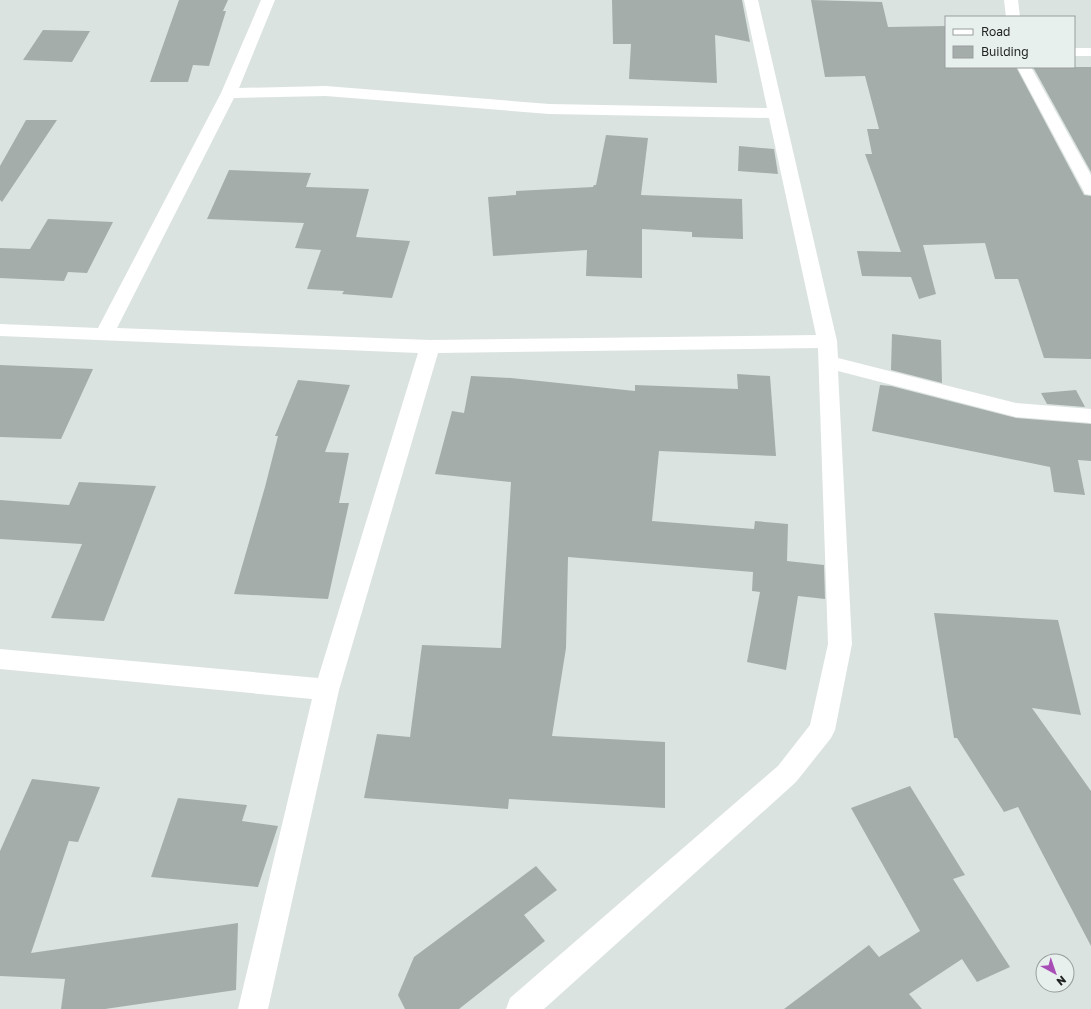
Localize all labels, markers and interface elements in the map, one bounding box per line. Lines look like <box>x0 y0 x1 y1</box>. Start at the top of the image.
legend <box>945 16 1075 68</box>
text: Road <box>981 24 1010 39</box>
text: Building <box>981 44 1029 59</box>
north arrow <box>1035 953 1075 993</box>
text: N <box>1054 973 1069 989</box>

